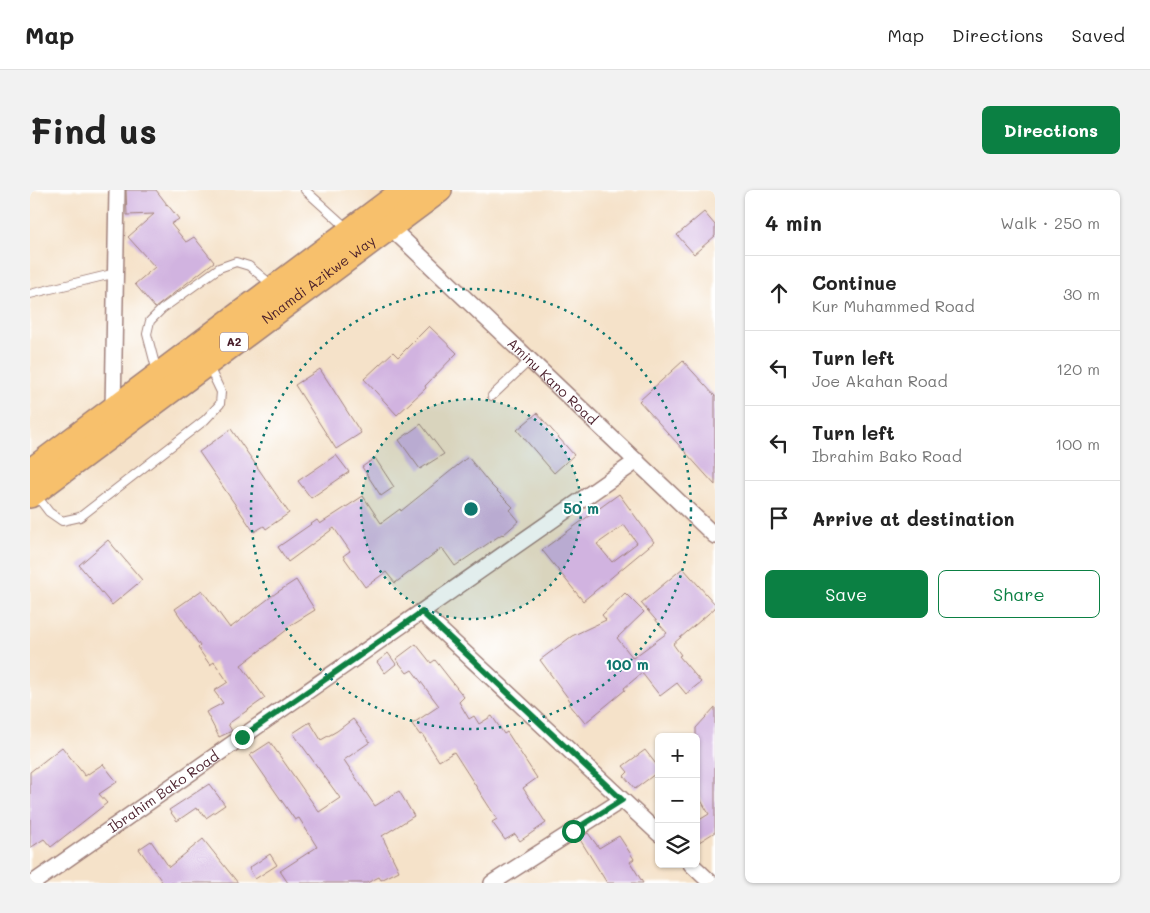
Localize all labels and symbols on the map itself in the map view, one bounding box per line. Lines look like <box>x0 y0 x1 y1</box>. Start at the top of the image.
street label: Nnamdi Azikwe Way <box>258 231 379 328</box>
road number: A2 <box>220 332 248 352</box>
street label: Aminu Kano Road <box>503 334 602 429</box>
text: 50 m <box>563 498 599 518</box>
centre of rings <box>462 500 480 518</box>
text: 100 m <box>605 654 649 674</box>
route end <box>231 726 254 749</box>
street label: Ibrahim Bako Road <box>104 746 222 837</box>
route start <box>562 820 585 843</box>

